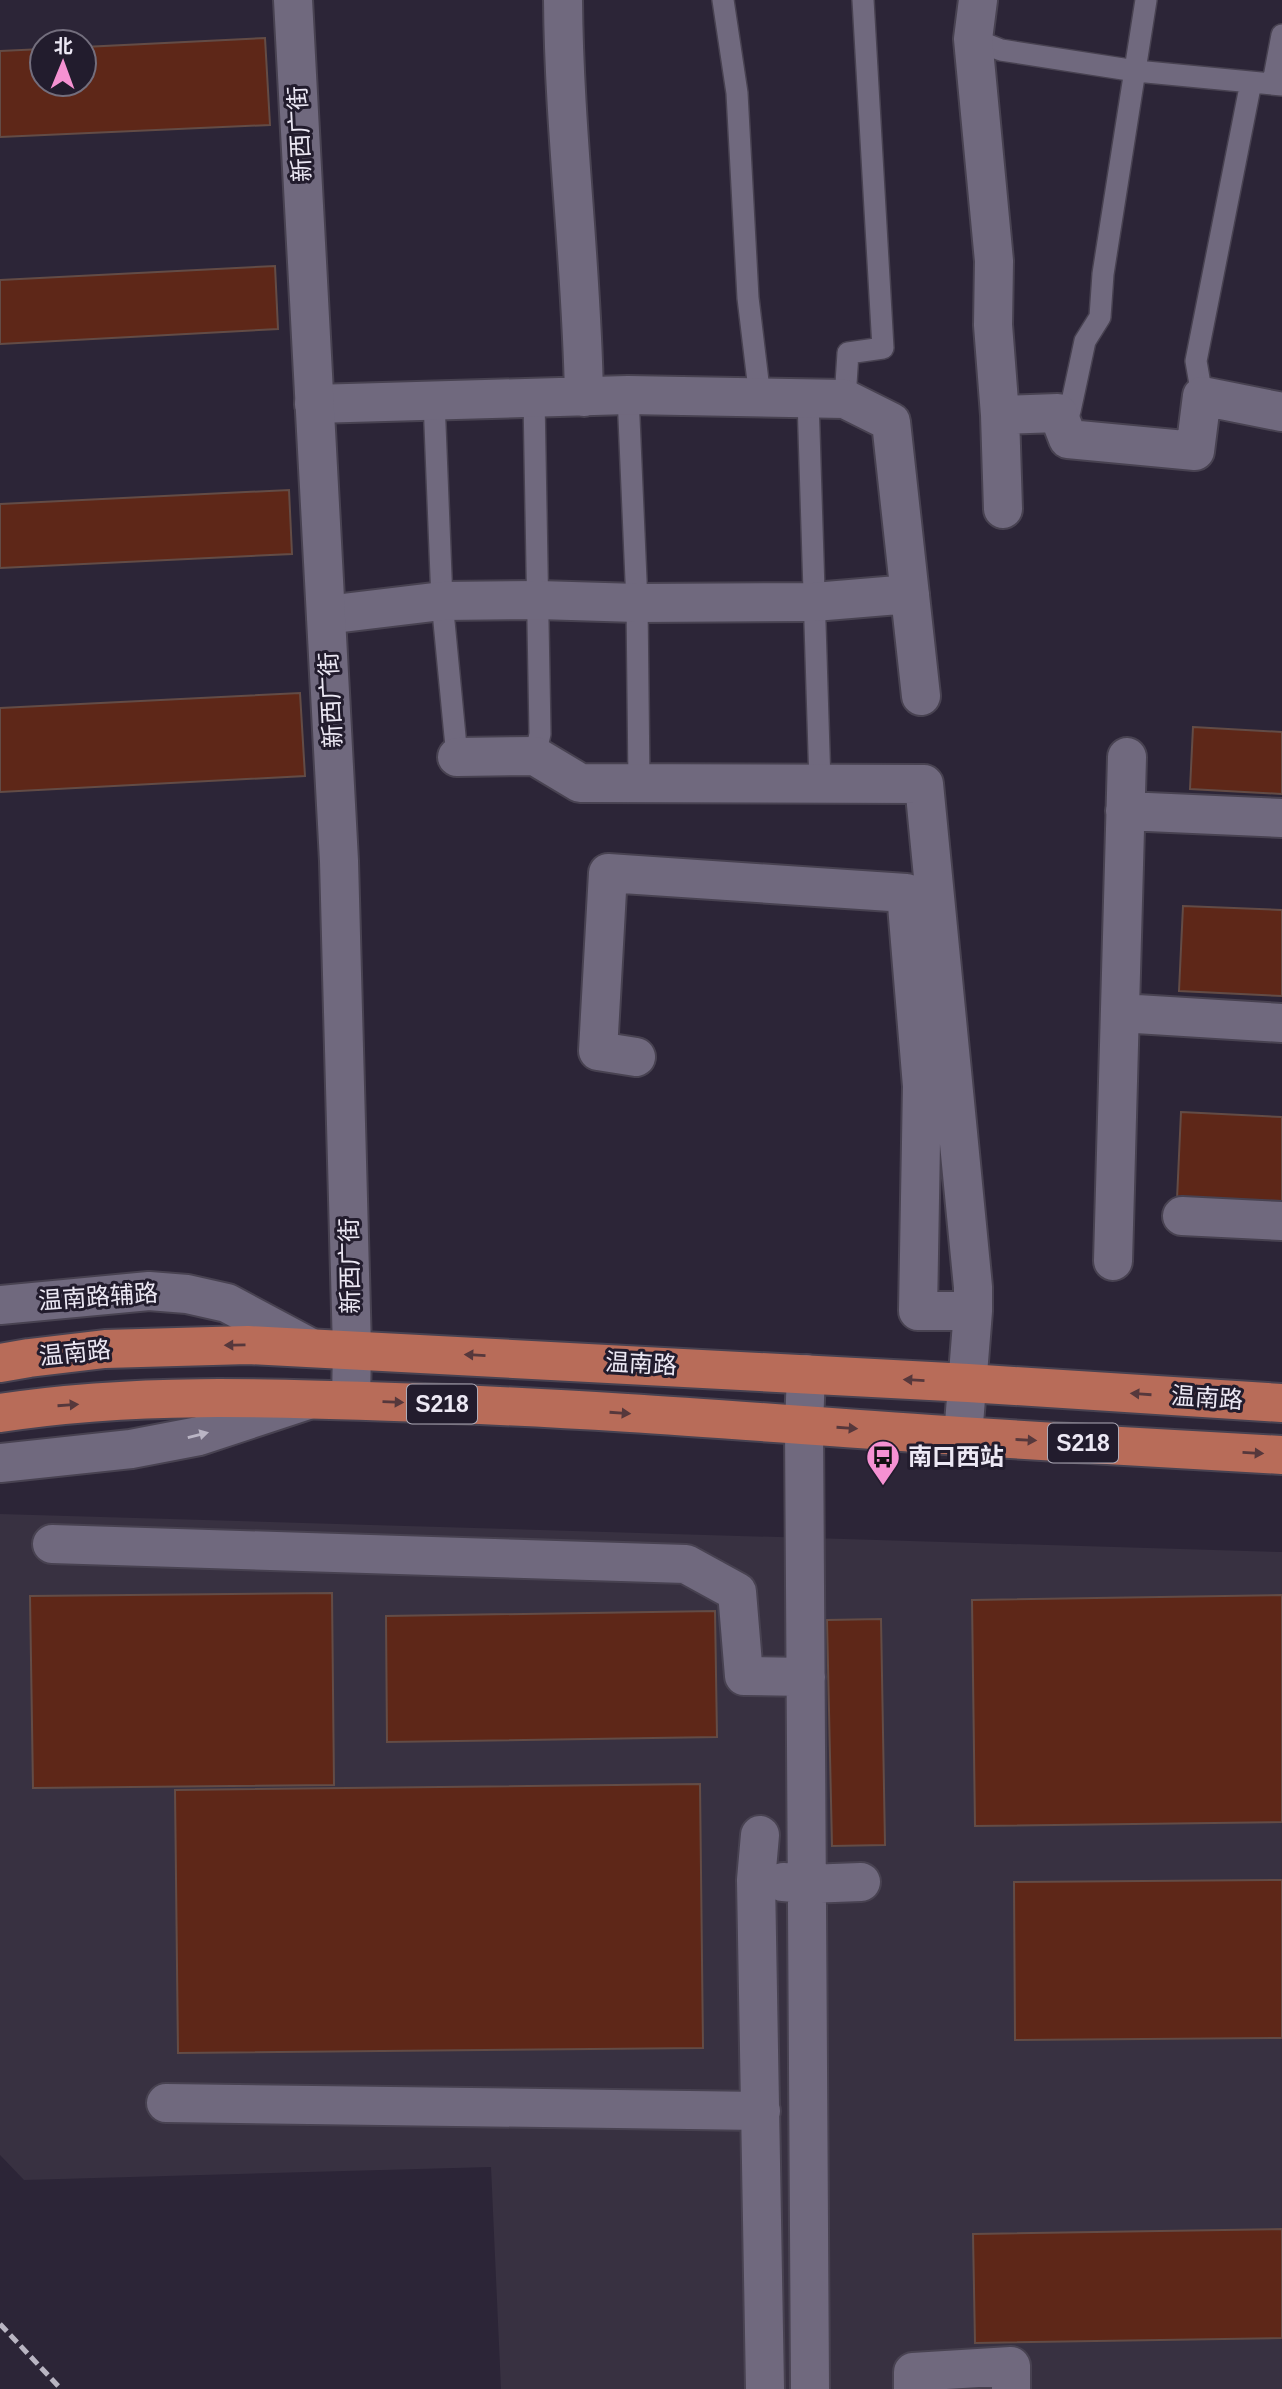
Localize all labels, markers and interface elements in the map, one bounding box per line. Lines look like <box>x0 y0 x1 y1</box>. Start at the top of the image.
north arrow <box>28 28 98 98</box>
text: 北 <box>54 36 73 57</box>
street label: 新西广街 <box>284 85 315 183</box>
street label: 新西广街 <box>315 651 346 749</box>
street label: 新西广街 <box>335 1218 364 1314</box>
street label: 温南路辅路 <box>37 1279 159 1314</box>
street label: 温南路 <box>38 1335 112 1370</box>
one-way arrow <box>223 1339 245 1351</box>
street label: 温南路 <box>604 1348 678 1379</box>
one-way arrow <box>464 1350 486 1361</box>
one-way arrow <box>902 1374 924 1385</box>
street label: 温南路 <box>1170 1382 1244 1413</box>
road number: S218 <box>407 1385 477 1424</box>
one-way arrow <box>1129 1388 1151 1399</box>
one-way arrow <box>382 1396 404 1407</box>
one-way arrow <box>57 1399 79 1410</box>
one-way arrow <box>609 1408 631 1419</box>
one-way arrow <box>836 1423 858 1434</box>
road number: S218 <box>1048 1424 1118 1462</box>
one-way arrow <box>187 1429 209 1440</box>
one-way arrow <box>1015 1435 1037 1446</box>
bus stop icon: 南口西站 <box>864 1438 902 1487</box>
place label: 南口西站 <box>908 1443 1004 1470</box>
one-way arrow <box>1242 1448 1264 1459</box>

